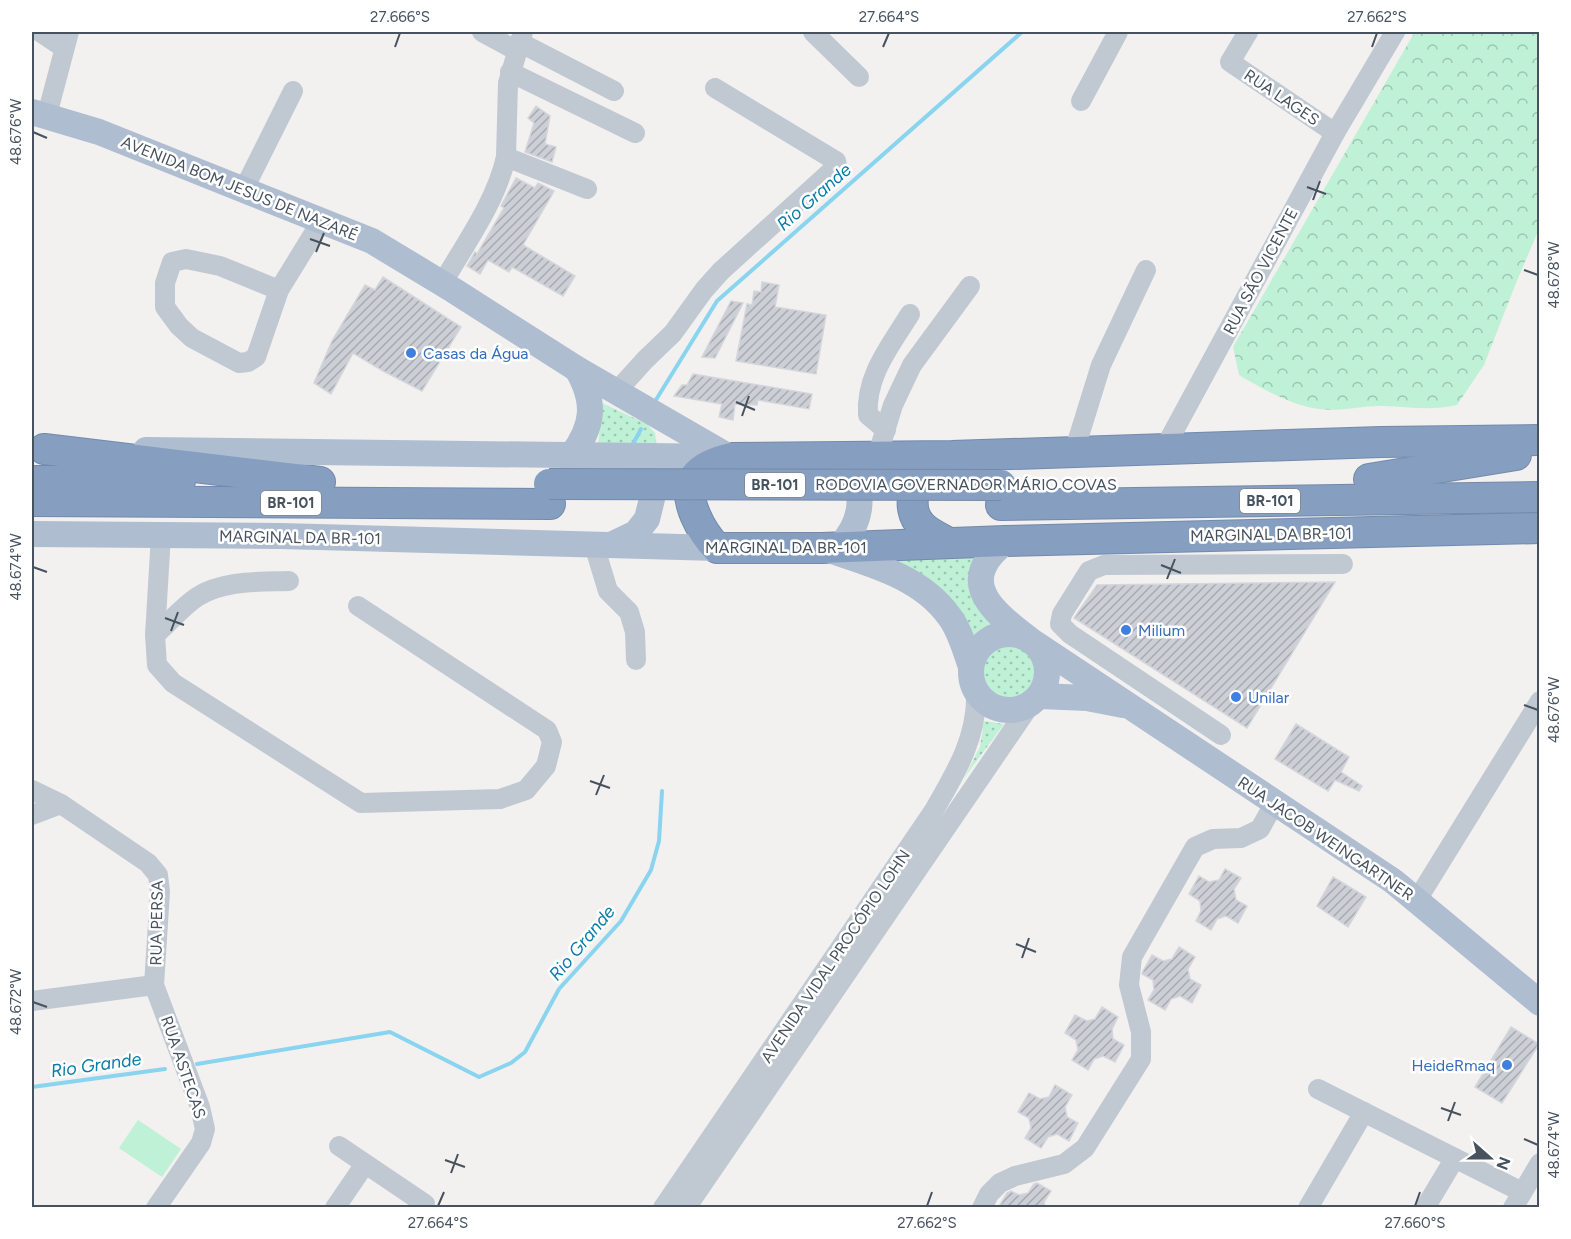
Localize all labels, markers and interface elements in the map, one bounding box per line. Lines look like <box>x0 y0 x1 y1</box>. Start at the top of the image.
text: 27.666°S <box>370 8 430 26</box>
text: 27.664°S <box>859 8 919 26</box>
text: 27.662°S <box>1347 8 1407 26</box>
street label: RUA LAGES <box>1241 65 1323 130</box>
text: 48.676°W <box>7 98 25 165</box>
street label: AVENIDA BOM JESUS DE NAZARÉ <box>119 132 361 245</box>
water label: Rio Grande <box>772 159 856 235</box>
street label: RUA SÃO VICENTE <box>1219 205 1302 338</box>
text: 48.678°W <box>1545 241 1563 309</box>
place label: Casas da Água <box>423 344 529 363</box>
marker: Casas da Água <box>404 346 418 360</box>
road number: BR-101 <box>745 473 805 497</box>
street label: RODOVIA GOVERNADOR MÁRIO COVAS <box>815 475 1117 494</box>
road number: BR-101 <box>1240 489 1300 513</box>
road number: BR-101 <box>261 491 321 515</box>
street label: MARGINAL DA BR-101 <box>1190 524 1352 545</box>
street label: MARGINAL DA BR-101 <box>219 527 381 548</box>
text: 48.674°W <box>7 533 25 601</box>
street label: MARGINAL DA BR-101 <box>705 538 867 557</box>
place label: Milium <box>1138 621 1185 640</box>
marker: Milium <box>1119 623 1133 637</box>
text: 48.676°W <box>1545 676 1563 743</box>
place label: Unilar <box>1248 688 1290 707</box>
marker: Unilar <box>1229 690 1243 704</box>
street label: RUA JACOB WEINGARTNER <box>1234 772 1417 904</box>
street label: AVENIDA VIDAL PROCÓPIO LOHN <box>757 846 914 1067</box>
street label: RUA PERSA <box>146 880 167 966</box>
water label: Rio Grande <box>544 901 620 985</box>
text: 48.672°W <box>7 968 25 1035</box>
street label: RUA ASTECAS <box>157 1013 210 1121</box>
water label: Rio Grande <box>49 1048 143 1082</box>
place label: HeideRmaq <box>1411 1056 1495 1075</box>
marker: HeideRmaq <box>1500 1058 1514 1072</box>
text: 48.674°W <box>1545 1111 1563 1179</box>
north arrow <box>1460 1128 1520 1188</box>
text: N <box>1492 1154 1515 1172</box>
text: 27.664°S <box>408 1214 468 1232</box>
text: 27.662°S <box>897 1214 957 1232</box>
text: 27.660°S <box>1385 1214 1445 1232</box>

